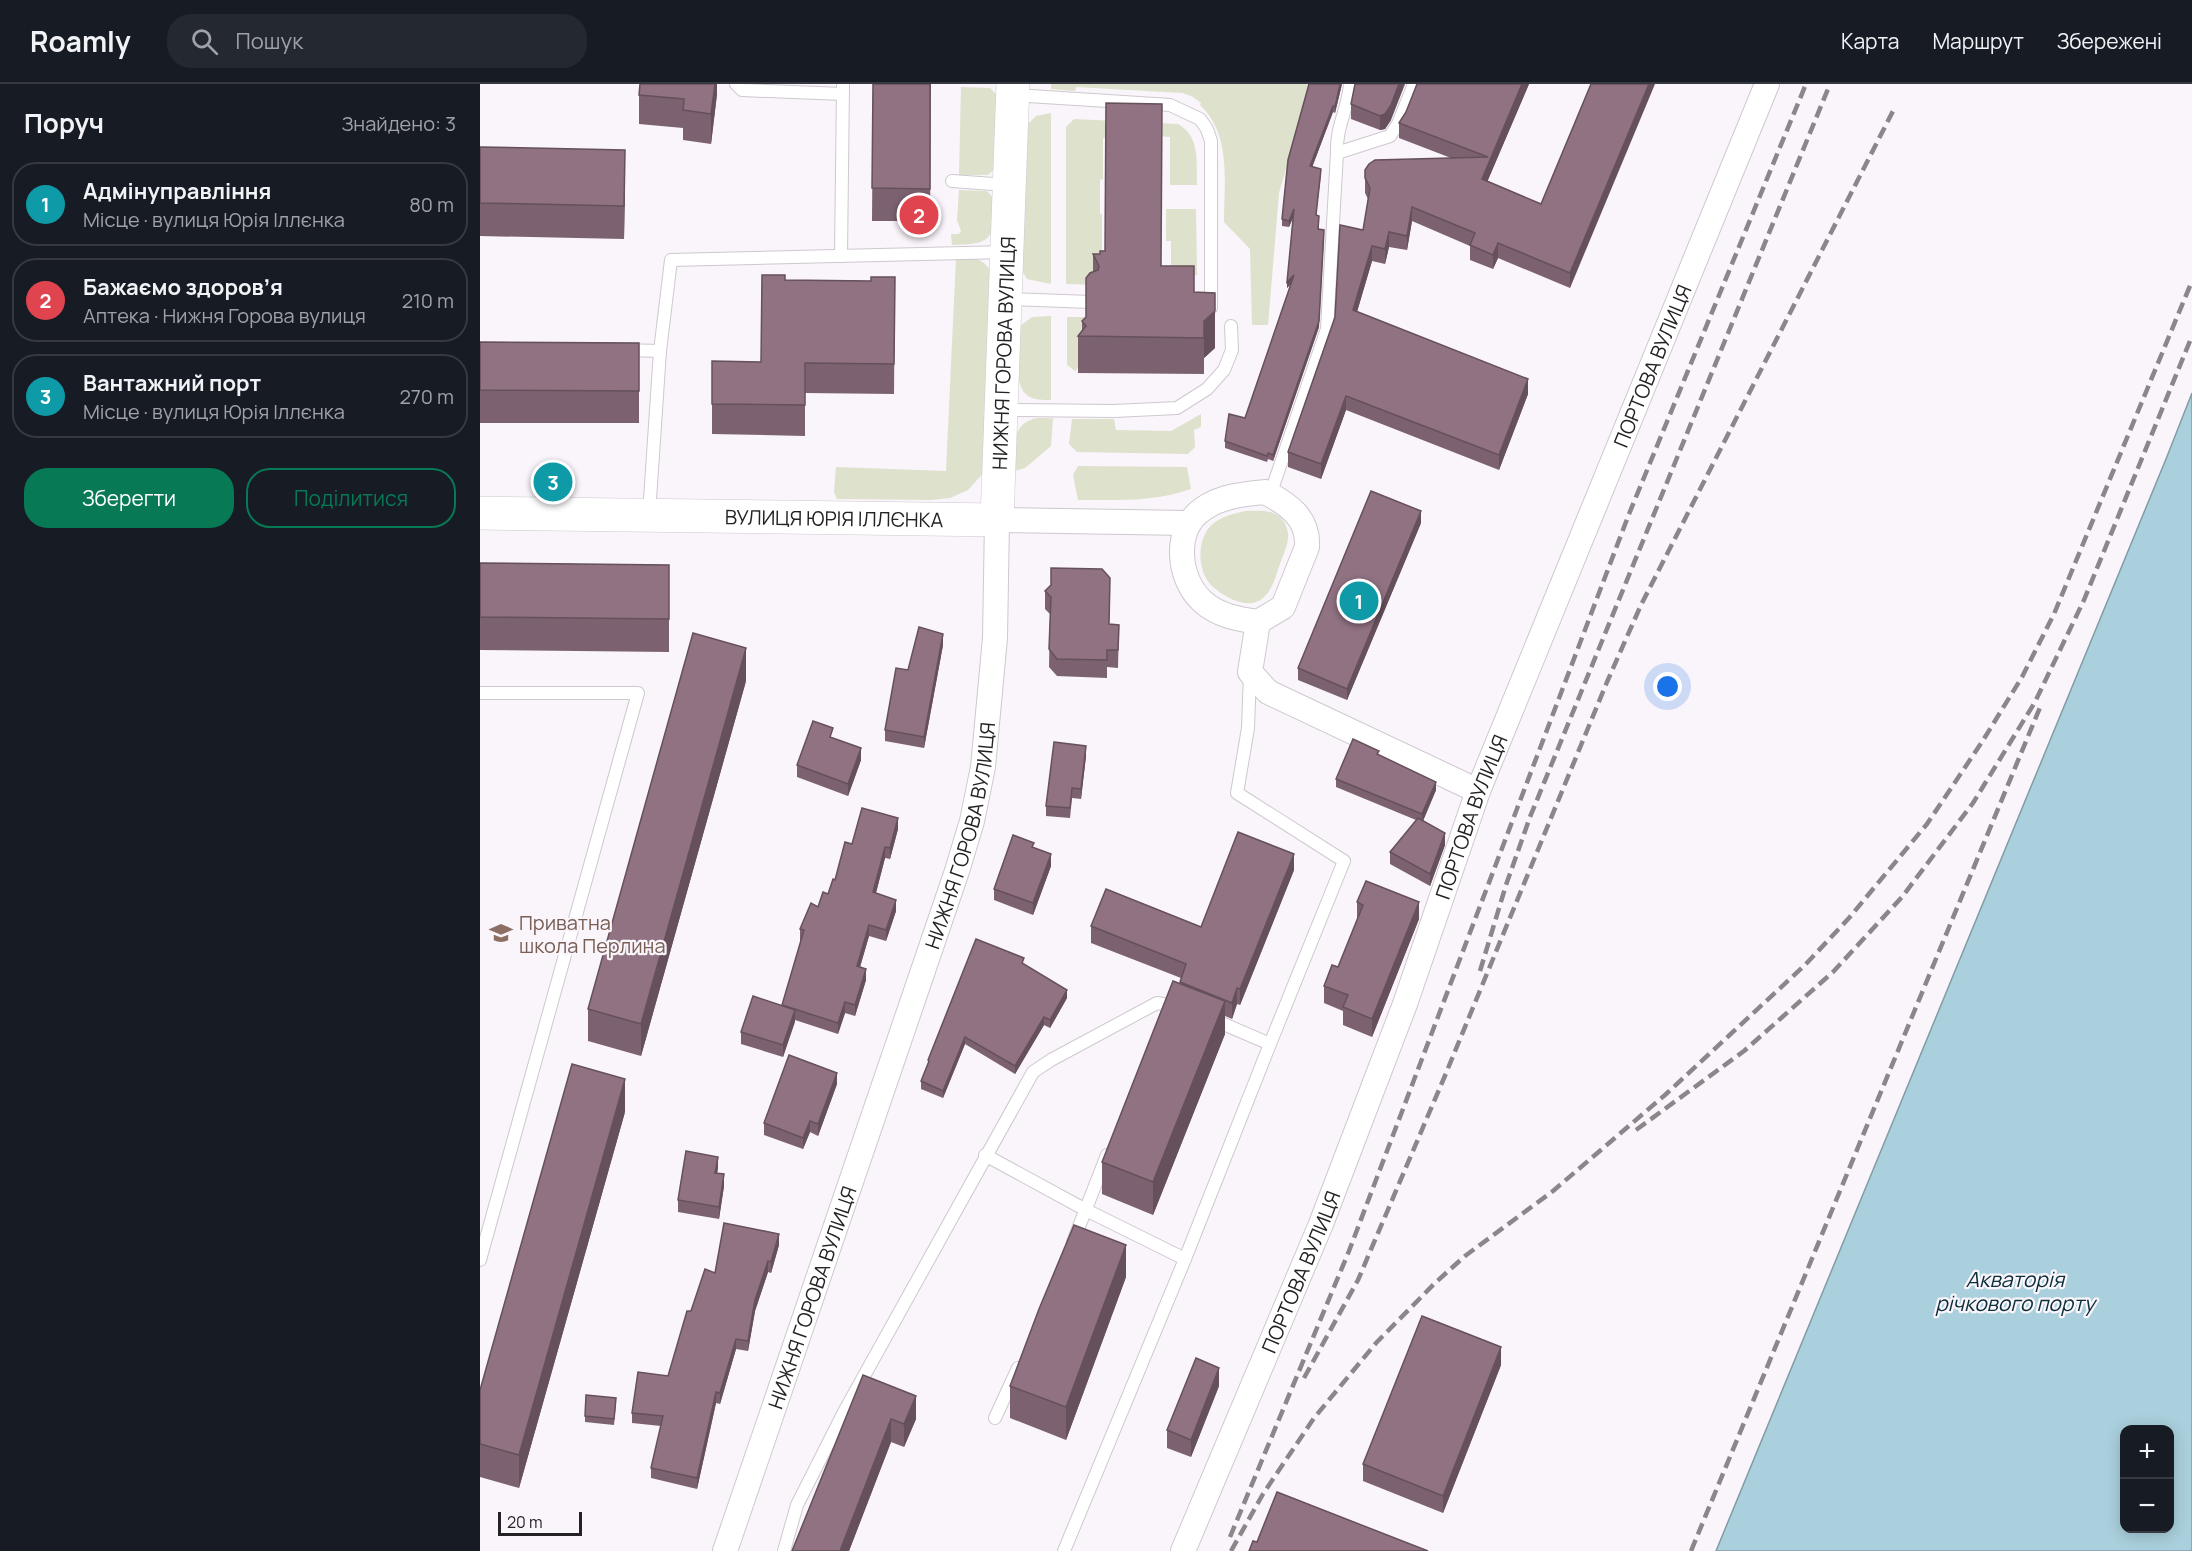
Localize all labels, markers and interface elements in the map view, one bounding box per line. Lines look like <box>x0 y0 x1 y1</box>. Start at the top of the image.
search box <box>167 14 587 68</box>
text: Roamly <box>30 22 131 60</box>
icon: search <box>188 25 221 58</box>
text: Пошук <box>236 26 303 56</box>
text: Карта <box>1841 27 1899 55</box>
text: Маршрут <box>1932 27 2024 55</box>
text: Збережені <box>2057 27 2162 55</box>
text: Поруч <box>24 105 104 141</box>
text: Знайдено: 3 <box>341 110 456 137</box>
text: Адмінуправління <box>83 176 271 206</box>
text: 1 <box>41 191 50 218</box>
text: 80 m <box>409 191 454 218</box>
pin: 2 <box>900 192 938 238</box>
text: Місце · вулиця Юрія Іллєнка <box>83 206 345 233</box>
street label: НИЖНЯ ГОРОВА ВУЛИЦЯ <box>985 236 1021 470</box>
text: Бажаємо здоровʼя <box>83 272 283 302</box>
street label: ПОРТОВА ВУЛИЦЯ <box>1607 280 1697 451</box>
text: 2 <box>40 287 51 314</box>
text: 210 m <box>402 287 454 314</box>
text: Аптека · Нижня Горова вулиця <box>83 302 366 329</box>
text: Вантажний порт <box>83 368 261 398</box>
text: 3 <box>40 383 51 410</box>
text: 270 m <box>399 383 454 410</box>
text: Місце · вулиця Юрія Іллєнка <box>83 398 345 425</box>
pin: 3 <box>534 460 572 504</box>
button: Зберегти <box>24 468 234 528</box>
button: Поділитися <box>246 468 456 528</box>
street label: ВУЛИЦЯ ЮРІЯ ІЛЛЄНКА <box>725 503 944 533</box>
pin: 1 <box>1340 578 1378 624</box>
your location <box>1653 672 1682 701</box>
street label: НИЖНЯ ГОРОВА ВУЛИЦЯ <box>918 721 1001 952</box>
street label: ПОРТОВА ВУЛИЦЯ <box>1429 730 1513 902</box>
place label: Приватна школа Перлина <box>519 909 666 959</box>
school or university icon: Приватна школа Перлина <box>488 920 514 946</box>
street label: НИЖНЯ ГОРОВА ВУЛИЦЯ <box>761 1182 862 1412</box>
street label: ПОРТОВА ВУЛИЦЯ <box>1255 1187 1346 1357</box>
water label: Акваторія річкового порту <box>1935 1265 2098 1317</box>
map controls <box>2120 1425 2174 1533</box>
button: + <box>2120 1425 2174 1479</box>
button: − <box>2120 1479 2174 1533</box>
scale bar <box>498 1509 582 1536</box>
text: 20 m <box>507 1511 543 1533</box>

